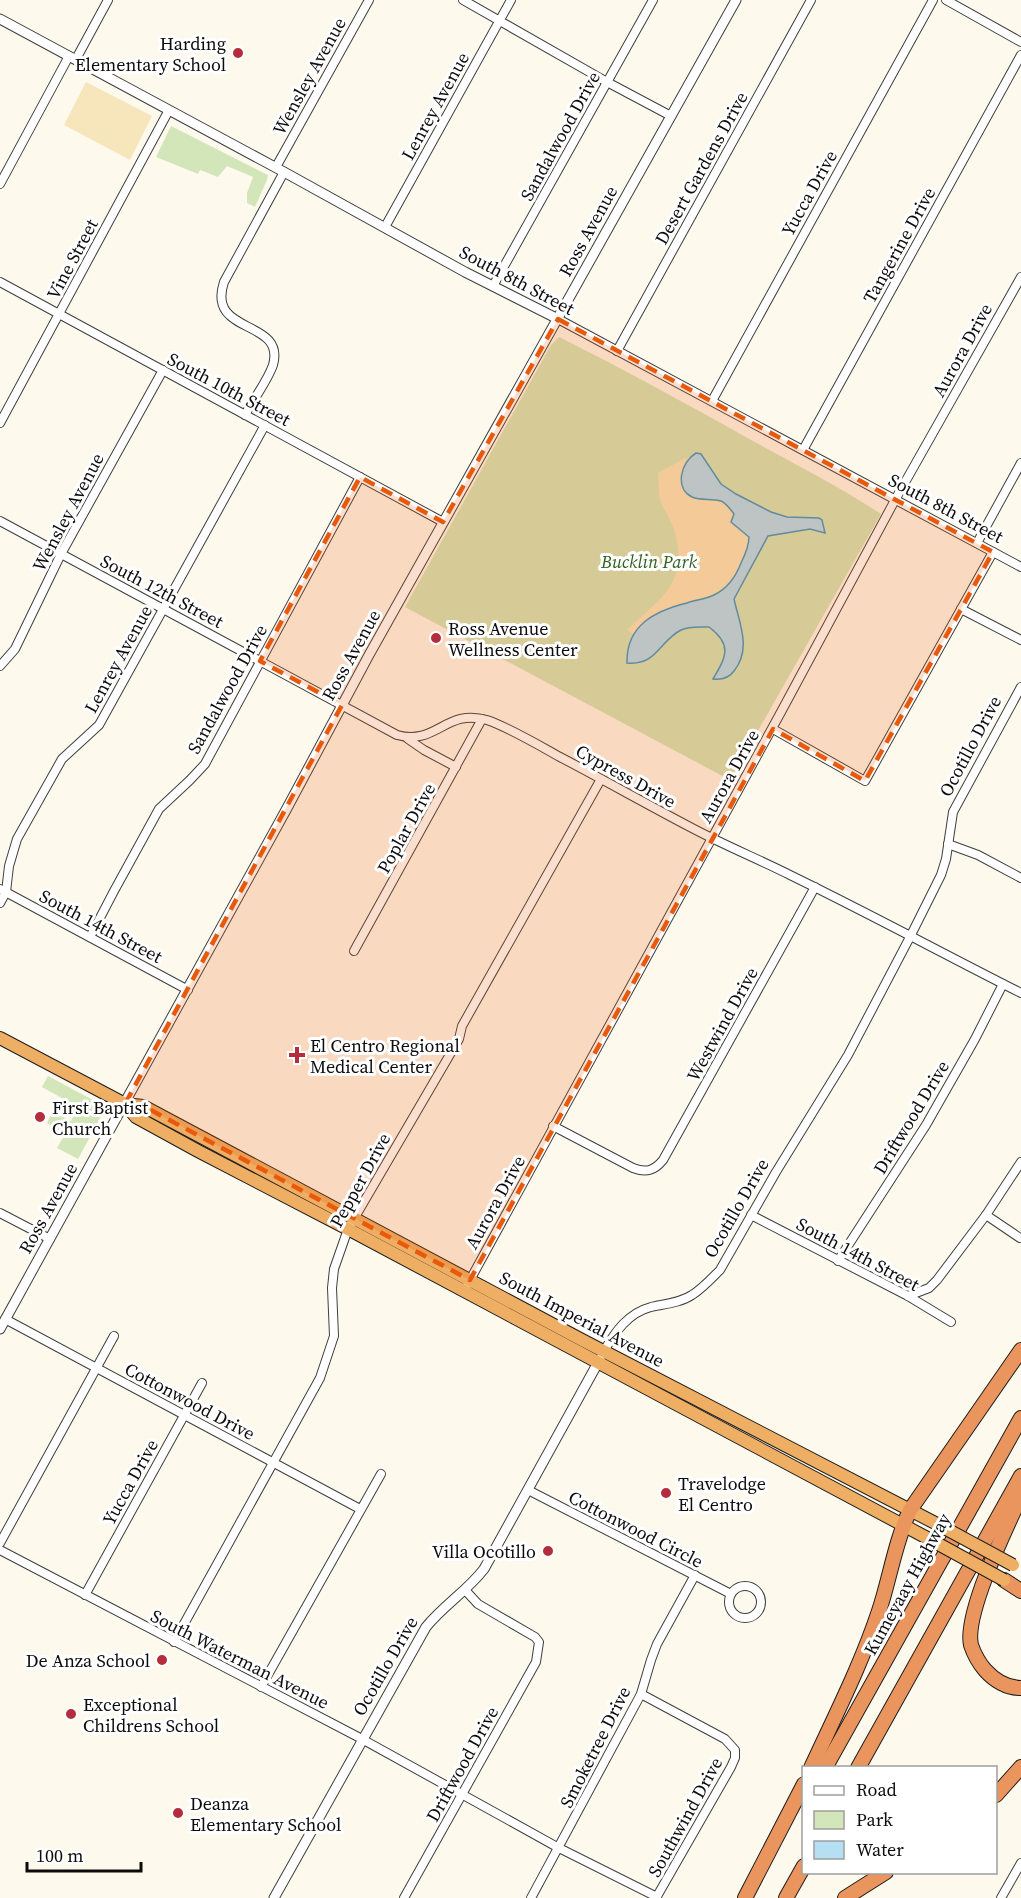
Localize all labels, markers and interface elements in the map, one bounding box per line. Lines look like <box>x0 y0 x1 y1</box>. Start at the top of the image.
street label: Wensley Avenue <box>266 13 352 139</box>
place label: Harding Elementary School <box>75 31 226 77</box>
marker: Harding Elementary School <box>231 46 245 60</box>
street label: Lenrey Avenue <box>395 48 475 164</box>
street label: Sandalwood Drive <box>514 67 606 205</box>
street label: Desert Gardens Drive <box>649 87 753 249</box>
street label: Yucca Drive <box>775 146 843 240</box>
street label: Ross Avenue <box>553 181 623 281</box>
street label: Tangerine Drive <box>857 182 941 308</box>
street label: Vine Street <box>40 214 104 304</box>
street label: South 8th Street <box>455 239 579 321</box>
street label: Aurora Drive <box>926 299 998 401</box>
street label: South 10th Street <box>163 346 295 432</box>
street label: Wensley Avenue <box>26 448 110 576</box>
street label: South 8th Street <box>884 467 1008 549</box>
street label: South 12th Street <box>96 548 228 634</box>
park label: Bucklin Park <box>600 549 697 574</box>
street label: Lenrey Avenue <box>78 601 158 717</box>
street label: Ross Avenue <box>316 605 386 705</box>
place label: Ross Avenue Wellness Center <box>448 616 578 662</box>
street label: Sandalwood Drive <box>181 620 273 758</box>
marker: Ross Avenue Wellness Center <box>429 631 443 645</box>
street label: Ocotillo Drive <box>933 691 1007 801</box>
street label: Aurora Drive <box>693 725 765 827</box>
street label: Cypress Drive <box>571 738 681 814</box>
street label: Poplar Drive <box>371 778 441 878</box>
street label: South 14th Street <box>35 883 167 969</box>
street label: Westwind Drive <box>680 962 764 1086</box>
place label: El Centro Regional Medical Center <box>310 1033 460 1079</box>
marker: El Centro Regional Medical Center <box>288 1046 306 1064</box>
street label: Driftwood Drive <box>867 1055 955 1179</box>
place label: First Baptist Church <box>52 1095 148 1141</box>
marker: First Baptist Church <box>33 1110 47 1124</box>
street label: Pepper Drive <box>324 1128 396 1232</box>
street label: Aurora Drive <box>459 1151 531 1253</box>
street label: Ocotillo Drive <box>698 1154 774 1262</box>
street label: Ross Avenue <box>13 1158 83 1258</box>
street label: South 14th Street <box>792 1211 924 1297</box>
street label: South Imperial Avenue <box>495 1265 669 1373</box>
street label: Cottonwood Drive <box>120 1356 260 1446</box>
street label: Yucca Drive <box>96 1435 164 1529</box>
place label: Travelodge El Centro <box>678 1471 766 1517</box>
street label: Cottonwood Circle <box>564 1484 708 1574</box>
marker: Travelodge El Centro <box>659 1486 673 1500</box>
street label: Kumeyaay Highway <box>858 1508 957 1659</box>
place label: Villa Ocotillo <box>432 1539 536 1564</box>
marker: Villa Ocotillo <box>541 1544 555 1558</box>
street label: South Waterman Avenue <box>147 1603 333 1715</box>
street label: Ocotillo Drive <box>347 1612 423 1720</box>
place label: De Anza School <box>26 1648 150 1673</box>
marker: De Anza School <box>155 1653 169 1667</box>
street label: Smoketree Drive <box>554 1682 636 1812</box>
place label: Exceptional Childrens School <box>83 1692 219 1738</box>
street label: Driftwood Drive <box>420 1702 504 1826</box>
marker: Exceptional Childrens School <box>64 1707 78 1721</box>
street label: Southwind Drive <box>642 1753 728 1881</box>
legend <box>802 1766 997 1874</box>
text: Road <box>856 1777 897 1802</box>
place label: Deanza Elementary School <box>190 1791 341 1837</box>
marker: Deanza Elementary School <box>171 1806 185 1820</box>
text: Park <box>856 1807 893 1832</box>
scale bar <box>27 1835 141 1873</box>
text: Water <box>856 1837 904 1862</box>
text: 100 m <box>36 1843 83 1868</box>

